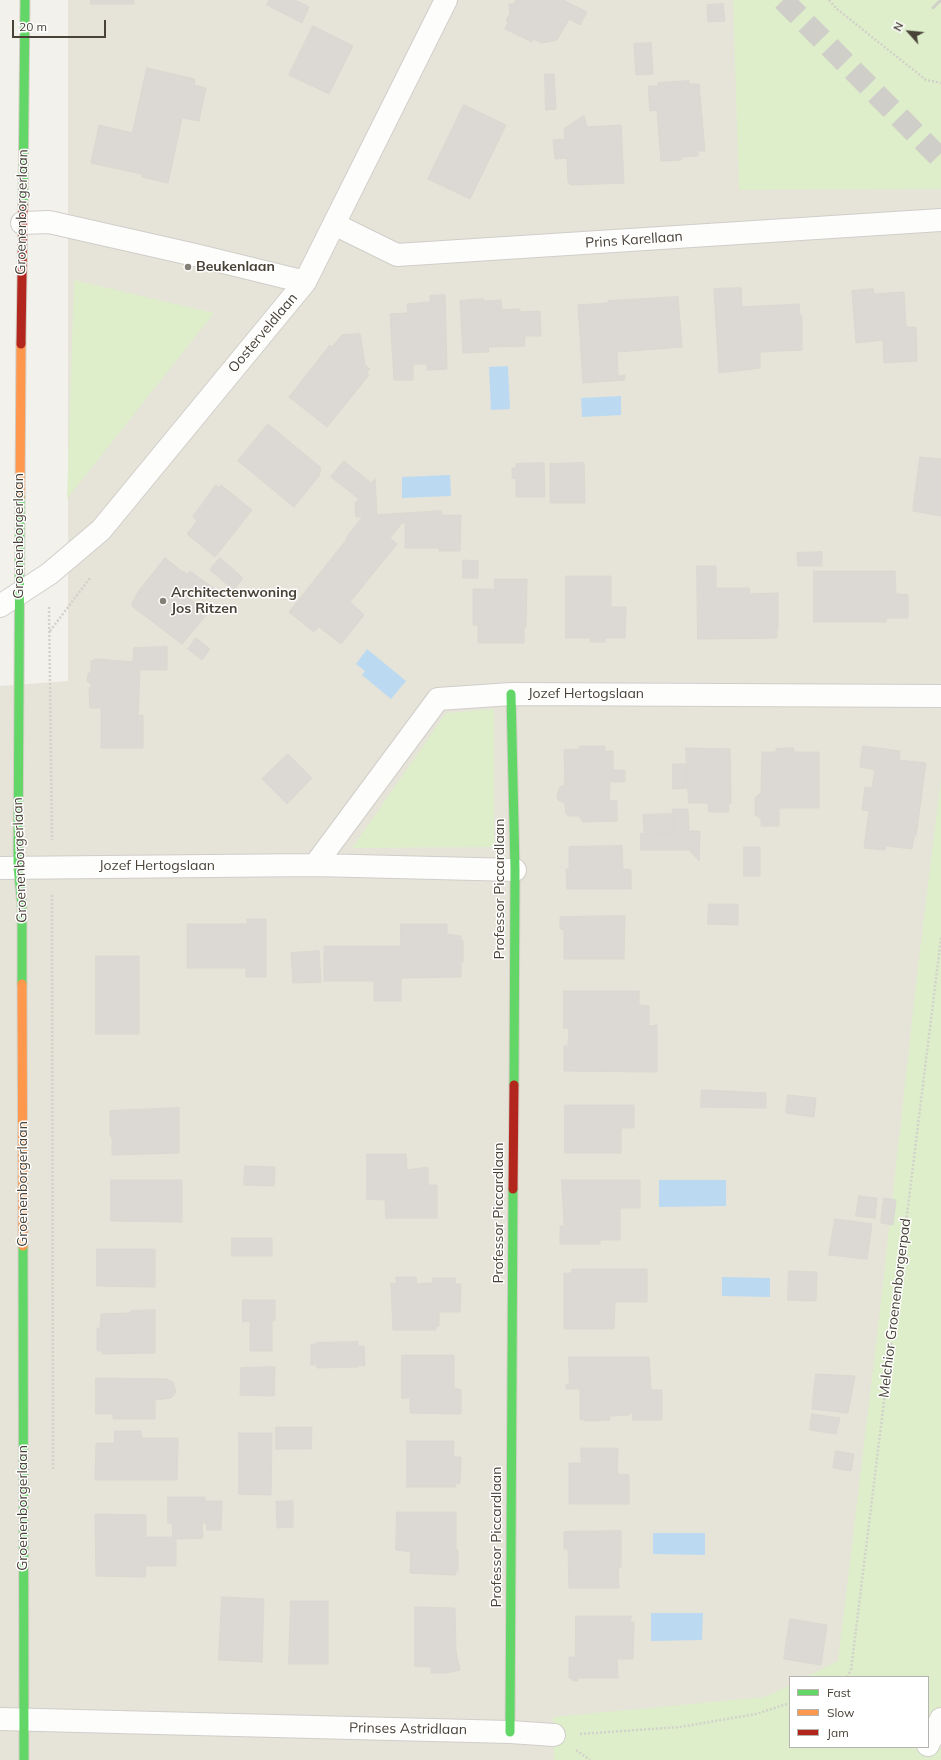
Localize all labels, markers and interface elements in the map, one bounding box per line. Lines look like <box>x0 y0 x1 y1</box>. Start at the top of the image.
scale bar <box>14 12 108 38</box>
north arrow <box>889 12 929 52</box>
text: 20 m <box>19 19 47 34</box>
text: N <box>890 20 906 33</box>
street label: Groenenborgerlaan <box>13 149 31 275</box>
street label: Prins Karellaan <box>585 228 683 252</box>
place label: Beukenlaan <box>196 259 275 275</box>
marker: Beukenlaan <box>183 262 193 272</box>
street label: Oosterveldlaan <box>225 290 301 376</box>
street label: Groenenborgerlaan <box>11 473 27 599</box>
place label: Architectenwoning Jos Ritzen <box>171 585 297 618</box>
marker: Architectenwoning Jos Ritzen <box>158 596 168 606</box>
street label: Jozef Hertogslaan <box>528 686 644 702</box>
street label: Groenenborgerlaan <box>9 797 31 923</box>
street label: Professor Piccardlaan <box>492 819 508 959</box>
street label: Jozef Hertogslaan <box>99 858 215 874</box>
street label: Groenenborgerlaan <box>15 1121 31 1247</box>
street label: Professor Piccardlaan <box>491 1143 507 1283</box>
street label: Melchior Groenenborgerpad <box>876 1217 914 1399</box>
street label: Groenenborgerlaan <box>15 1445 31 1571</box>
street label: Professor Piccardlaan <box>489 1467 505 1607</box>
legend <box>789 1676 929 1748</box>
text: Fast <box>827 1685 851 1700</box>
text: Slow <box>827 1705 855 1720</box>
street label: Prinses Astridlaan <box>349 1720 467 1738</box>
text: Jam <box>827 1725 849 1740</box>

